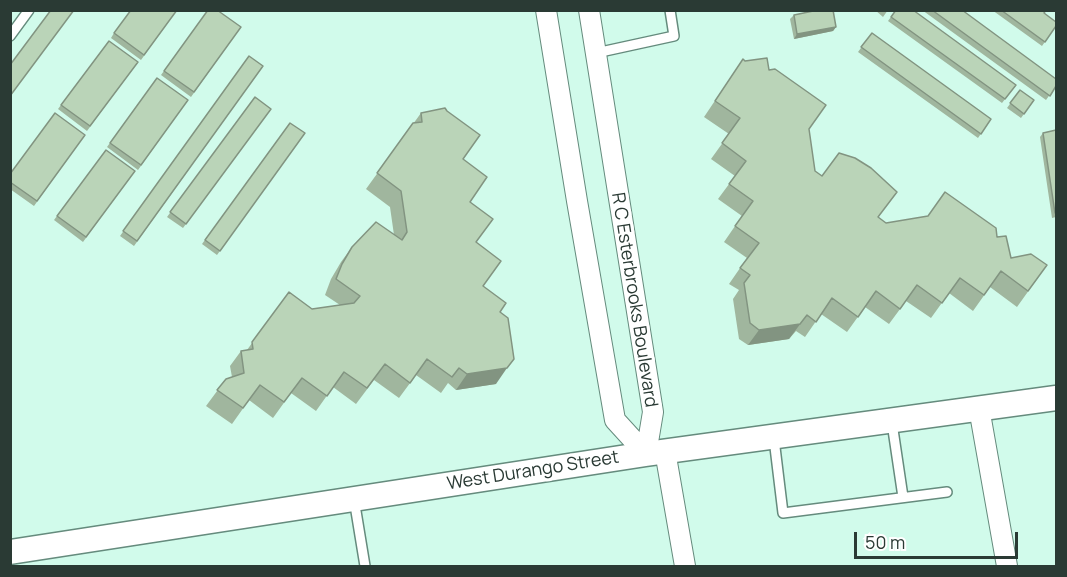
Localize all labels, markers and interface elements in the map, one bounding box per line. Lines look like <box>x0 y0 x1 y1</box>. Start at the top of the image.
street label: R C Esterbrooks Boulevard <box>606 191 662 409</box>
street label: West Durango Street <box>445 447 621 495</box>
scale bar <box>857 520 1020 558</box>
text: 50 m <box>865 530 905 554</box>

